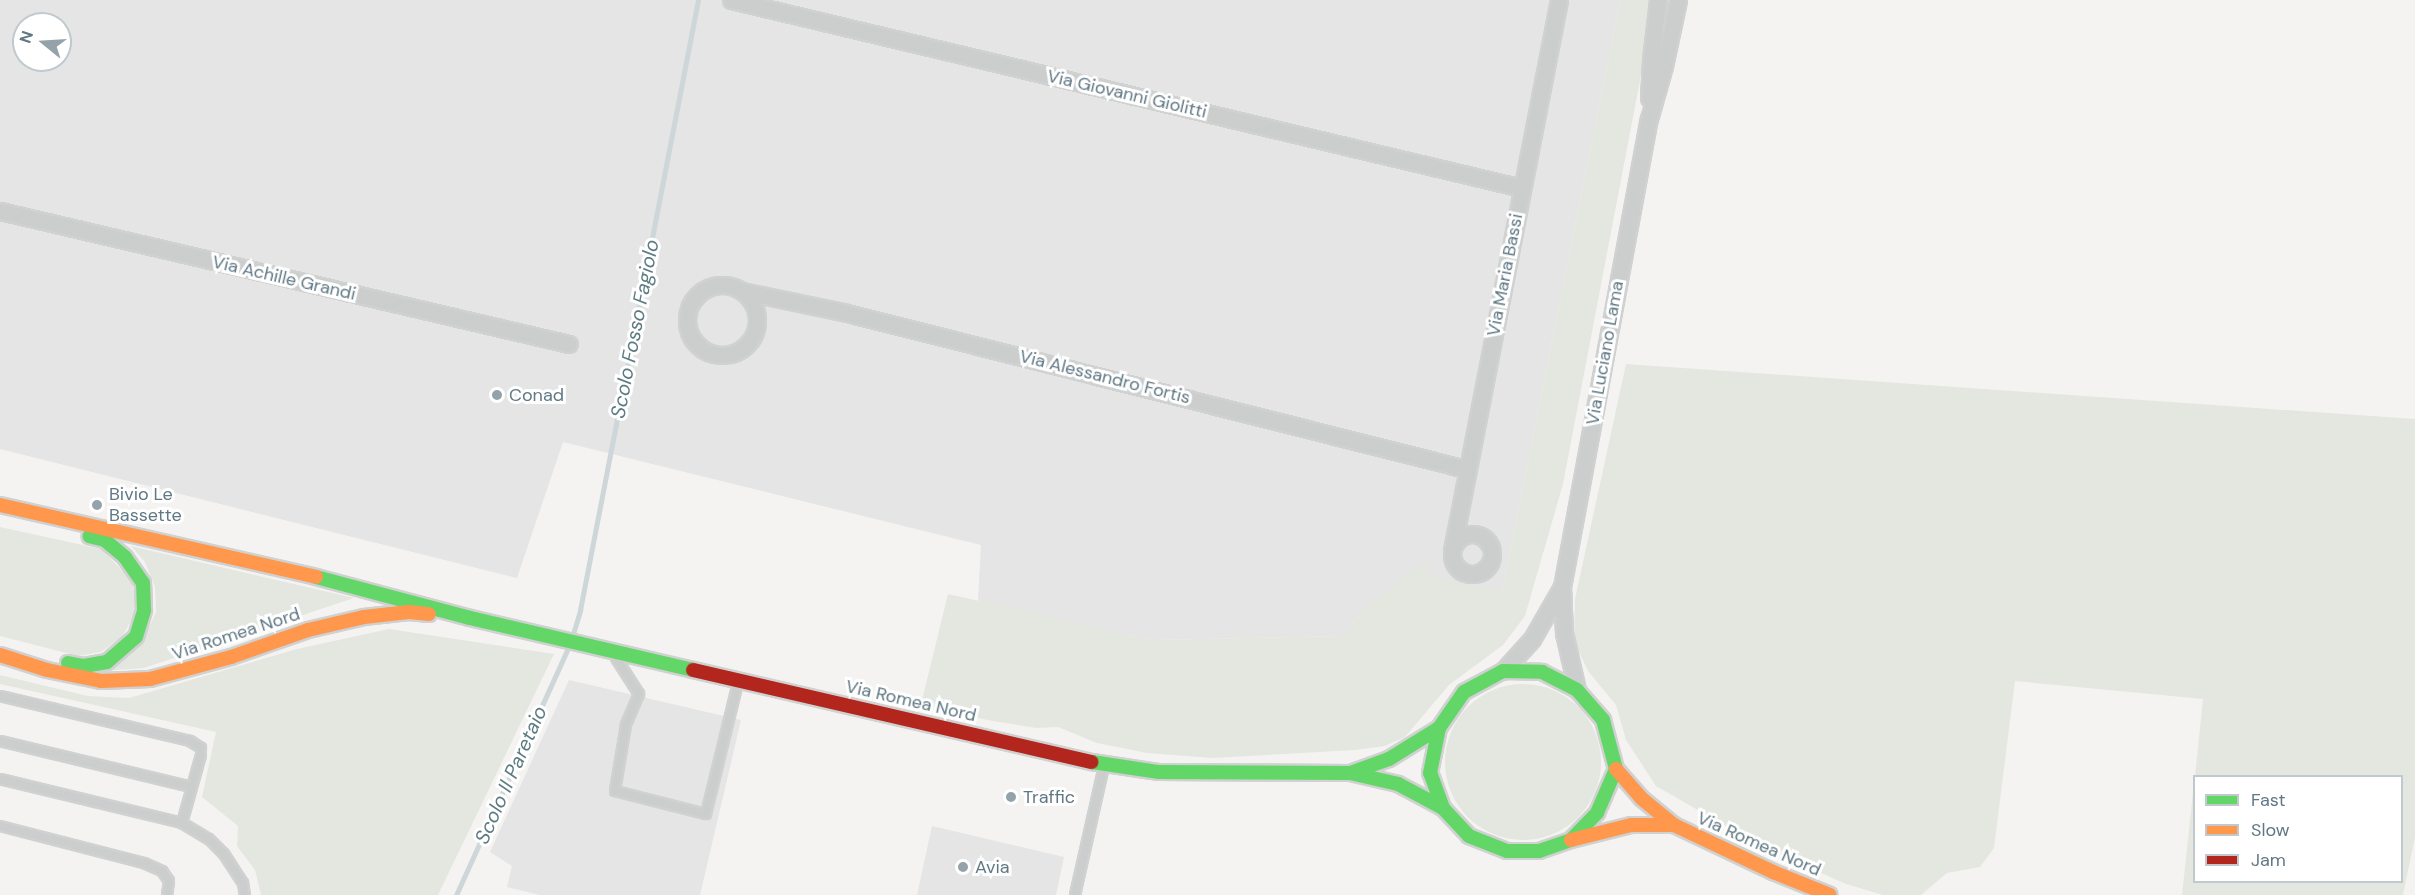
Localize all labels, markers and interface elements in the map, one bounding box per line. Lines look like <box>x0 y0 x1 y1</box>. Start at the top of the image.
north arrow <box>12 12 72 72</box>
text: N <box>15 28 38 46</box>
street label: Via Giovanni Giolitti <box>1045 65 1209 123</box>
street label: Via Maria Bassi <box>1483 212 1527 338</box>
water label: Scolo Fosso Fagiolo <box>606 238 664 420</box>
street label: Via Achille Grandi <box>210 251 358 305</box>
street label: Via Luciano Lama <box>1582 279 1628 427</box>
street label: Via Alessandro Fortis <box>1017 345 1193 409</box>
place label: Conad <box>509 384 564 406</box>
marker: Conad <box>490 388 504 402</box>
place label: Bivio Le Bassette <box>109 484 182 526</box>
marker: Bivio Le Bassette <box>90 498 104 512</box>
street label: Via Romea Nord <box>169 603 303 665</box>
street label: Via Romea Nord <box>844 675 978 727</box>
water label: Scolo Il Paretaio <box>470 702 552 848</box>
legend <box>2193 775 2403 883</box>
place label: Traffic <box>1023 786 1075 808</box>
text: Fast <box>2251 788 2286 812</box>
marker: Traffic <box>1004 790 1018 804</box>
street label: Via Romea Nord <box>1694 807 1824 881</box>
text: Slow <box>2251 818 2290 842</box>
text: Jam <box>2251 848 2286 872</box>
place label: Avia <box>975 856 1010 878</box>
marker: Avia <box>956 860 970 874</box>

